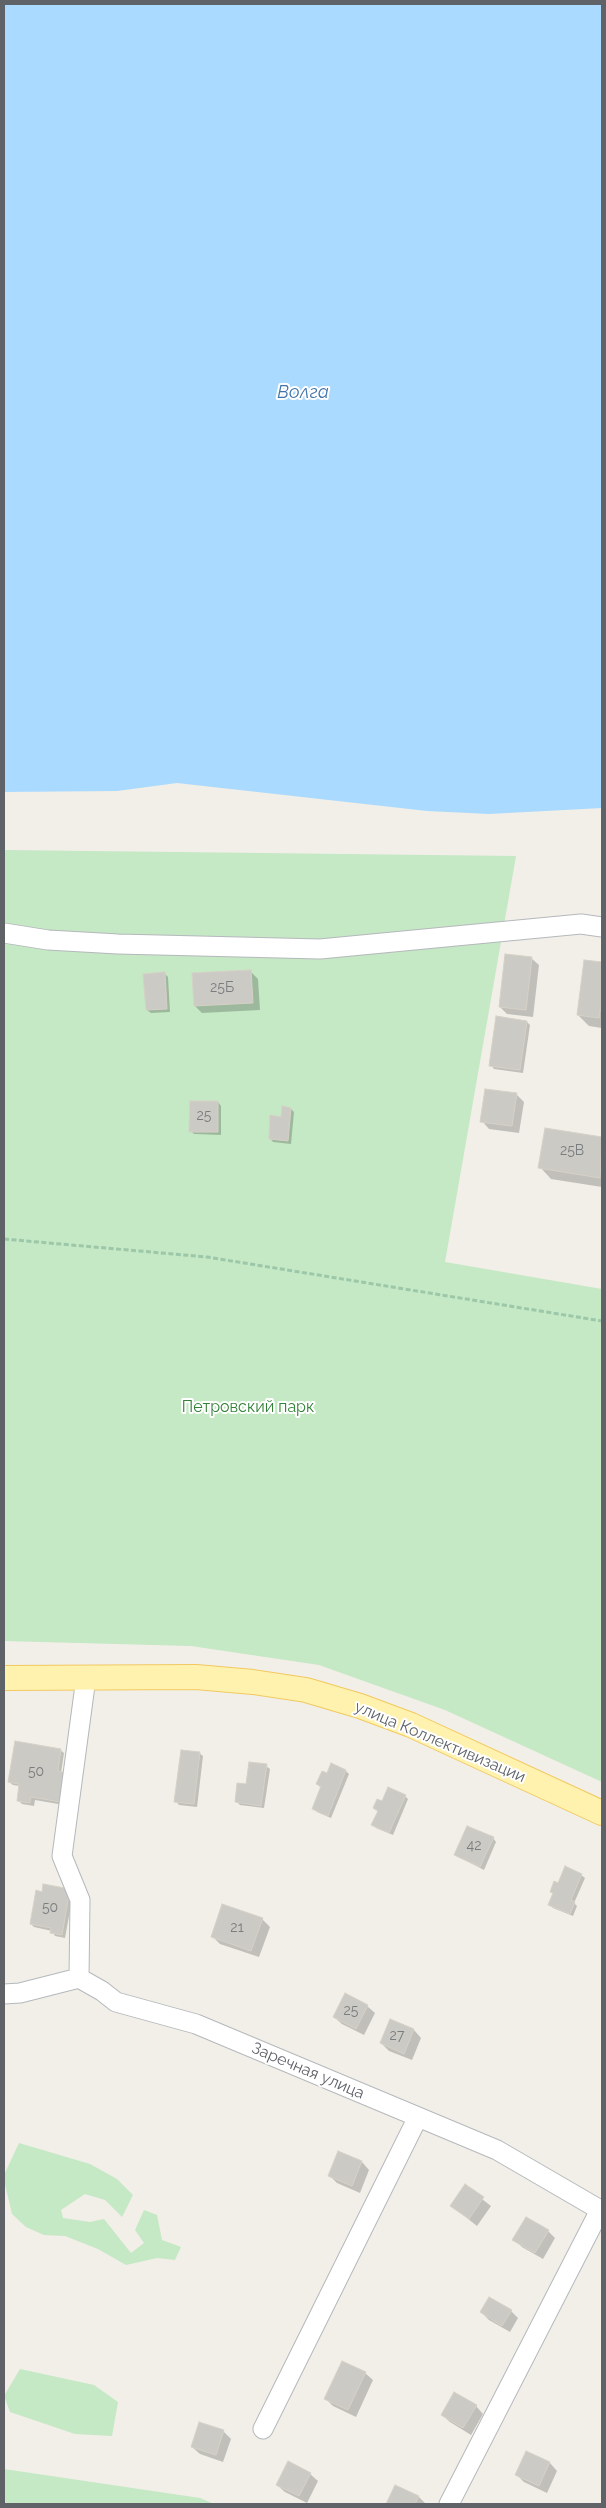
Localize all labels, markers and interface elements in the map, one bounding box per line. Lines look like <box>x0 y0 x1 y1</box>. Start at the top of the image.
water label: Волга <box>277 382 329 404</box>
house number: 25Б <box>210 980 234 996</box>
house number: 25 <box>197 1108 211 1124</box>
house number: 25В <box>560 1143 584 1159</box>
park label: Петровский парк <box>182 1397 314 1417</box>
street label: улица Коллективизации <box>352 1697 528 1787</box>
house number: 50 <box>28 1764 44 1780</box>
house number: 42 <box>467 1838 481 1854</box>
house number: 50 <box>42 1900 58 1916</box>
house number: 21 <box>230 1920 244 1936</box>
house number: 25 <box>344 2003 358 2019</box>
house number: 27 <box>390 2028 404 2044</box>
street label: Заречная улица <box>249 2039 367 2103</box>

